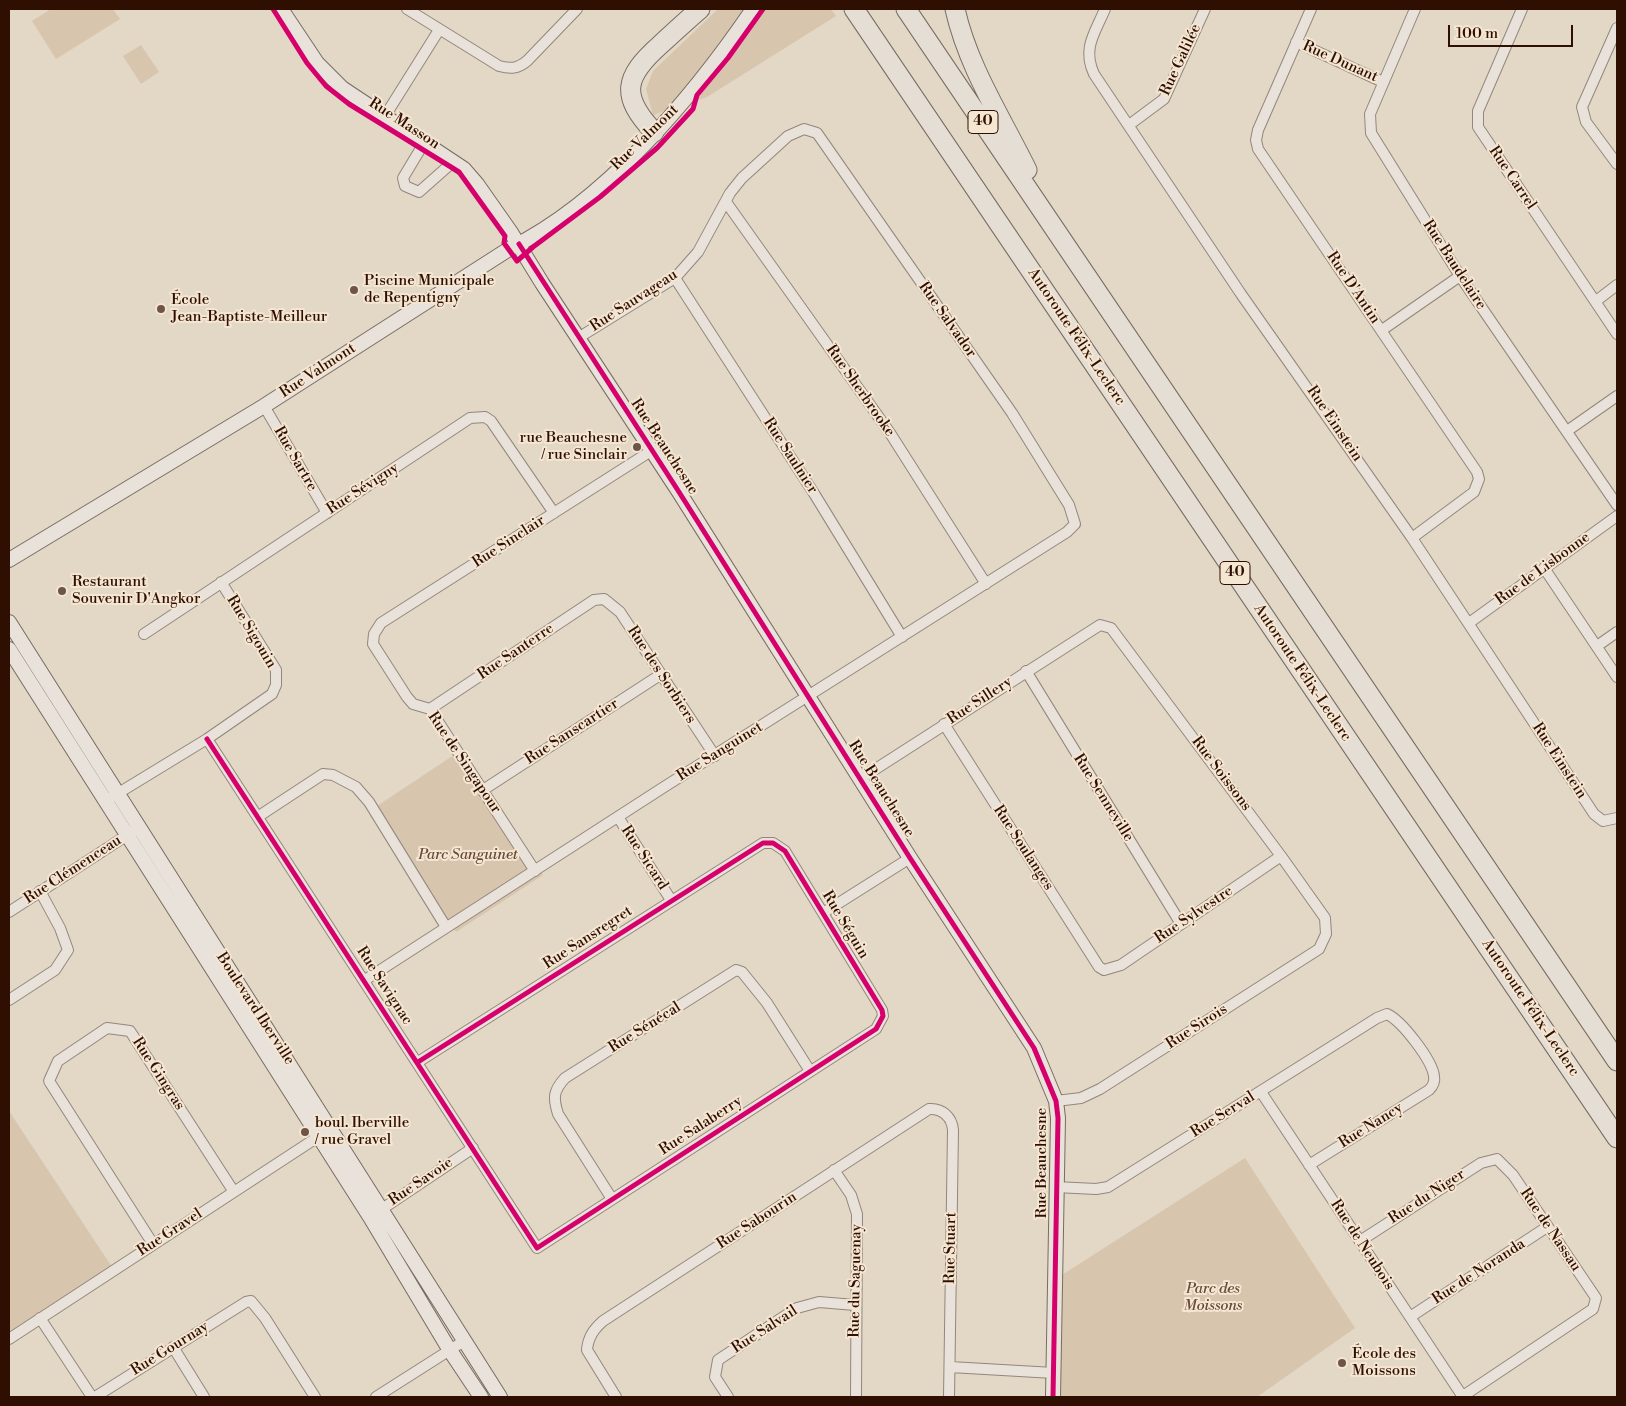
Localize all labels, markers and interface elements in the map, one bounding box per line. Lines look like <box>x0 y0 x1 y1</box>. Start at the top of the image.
scale bar <box>1451 15 1576 47</box>
street label: Rue Galilée <box>1157 21 1205 99</box>
text: 100 m <box>1456 24 1498 43</box>
street label: Rue Dunant <box>1300 37 1380 87</box>
street label: Rue Masson <box>365 94 443 154</box>
street label: Rue Valmont <box>607 101 683 175</box>
road number: 40 <box>968 110 998 134</box>
street label: Rue Carrel <box>1484 143 1540 213</box>
street label: Rue Baudelaire <box>1418 217 1490 313</box>
street label: Rue D'Antin <box>1322 249 1384 327</box>
street label: Autoroute Félix-Leclerc <box>1023 265 1129 409</box>
street label: Rue Sauvageau <box>587 266 681 336</box>
place label: Piscine Municipale de Repentigny <box>364 272 494 307</box>
street label: Rue Salvador <box>914 278 980 362</box>
marker: Piscine Municipale de Repentigny <box>348 284 360 296</box>
place label: École Jean-Baptiste-Meilleur <box>171 291 327 326</box>
marker: École Jean-Baptiste-Meilleur <box>155 303 167 315</box>
street label: Rue Valmont <box>277 340 359 402</box>
street label: Rue Sherbrooke <box>822 342 898 440</box>
street label: Rue Einstein <box>1302 383 1366 465</box>
street label: Rue Beauchesne <box>626 396 702 498</box>
street label: Rue Saulnier <box>759 415 821 497</box>
street label: Rue Sartre <box>269 423 321 495</box>
place label: rue Beauchesne / rue Sinclair <box>520 429 627 464</box>
marker: rue Beauchesne / rue Sinclair <box>631 441 643 453</box>
street label: Rue Sévigny <box>324 459 402 519</box>
street label: Rue Sinclair <box>469 512 549 572</box>
street label: Rue de Lisbonne <box>1492 529 1594 609</box>
road number: 40 <box>1220 562 1250 584</box>
place label: Restaurant Souvenir D'Angkor <box>72 573 200 608</box>
marker: Restaurant Souvenir D'Angkor <box>56 585 68 597</box>
street label: Rue Sigouin <box>222 592 280 672</box>
street label: Autoroute Félix-Leclerc <box>1249 601 1355 745</box>
street label: Rue Santerre <box>474 620 558 684</box>
street label: Rue des Sorbiers <box>623 623 699 727</box>
street label: Rue Sillery <box>944 673 1016 729</box>
street label: Rue Sanscartier <box>522 695 622 769</box>
street label: Rue de Singapour <box>423 709 505 817</box>
street label: Rue Sanguinet <box>674 718 766 786</box>
street label: Rue Einstein <box>1528 720 1590 802</box>
street label: Rue Soissons <box>1187 733 1255 815</box>
street label: Rue Beauchesne <box>844 737 918 841</box>
street label: Rue Senneville <box>1069 751 1137 845</box>
street label: Rue Soulanges <box>989 802 1057 894</box>
street label: Rue Sicard <box>617 822 671 894</box>
street label: Rue Clémenceau <box>21 832 125 908</box>
park label: Parc Sanguinet <box>418 846 518 864</box>
street label: Rue Sylvestre <box>1151 882 1237 948</box>
street label: Rue Séguin <box>818 888 872 962</box>
street label: Rue Sansregret <box>540 903 636 973</box>
street label: Autoroute Félix-Leclerc <box>1477 936 1583 1080</box>
street label: Rue Savignac <box>352 943 416 1029</box>
street label: Boulevard Iberville <box>212 949 298 1069</box>
street label: Rue Sénécal <box>606 999 684 1057</box>
street label: Rue Sirois <box>1163 1001 1231 1053</box>
street label: Rue Gingras <box>128 1034 188 1114</box>
street label: Rue Serval <box>1188 1088 1258 1142</box>
street label: Rue Salaberry <box>656 1093 746 1159</box>
street label: Rue Nancy <box>1336 1099 1406 1153</box>
street label: Rue Beauchesne <box>1033 1108 1051 1218</box>
place label: boul. Iberville / rue Gravel <box>315 1114 409 1149</box>
marker: boul. Iberville / rue Gravel <box>299 1126 311 1138</box>
street label: Rue Savoie <box>385 1154 457 1210</box>
street label: Rue du Niger <box>1385 1166 1469 1228</box>
street label: Rue de Nassau <box>1516 1185 1584 1275</box>
street label: Rue Sabourin <box>714 1188 800 1254</box>
street label: Rue de Neubois <box>1326 1196 1398 1294</box>
street label: Rue Gravel <box>134 1205 206 1261</box>
street label: Rue Stuart <box>941 1212 961 1284</box>
street label: Rue du Saguenay <box>846 1224 866 1338</box>
street label: Rue de Noranda <box>1429 1235 1529 1309</box>
park label: Parc des Moissons <box>1184 1280 1242 1315</box>
street label: Rue Salvail <box>729 1302 801 1358</box>
street label: Rue Gournay <box>128 1318 212 1380</box>
place label: École des Moissons <box>1352 1345 1416 1380</box>
marker: École des Moissons <box>1336 1357 1348 1369</box>

